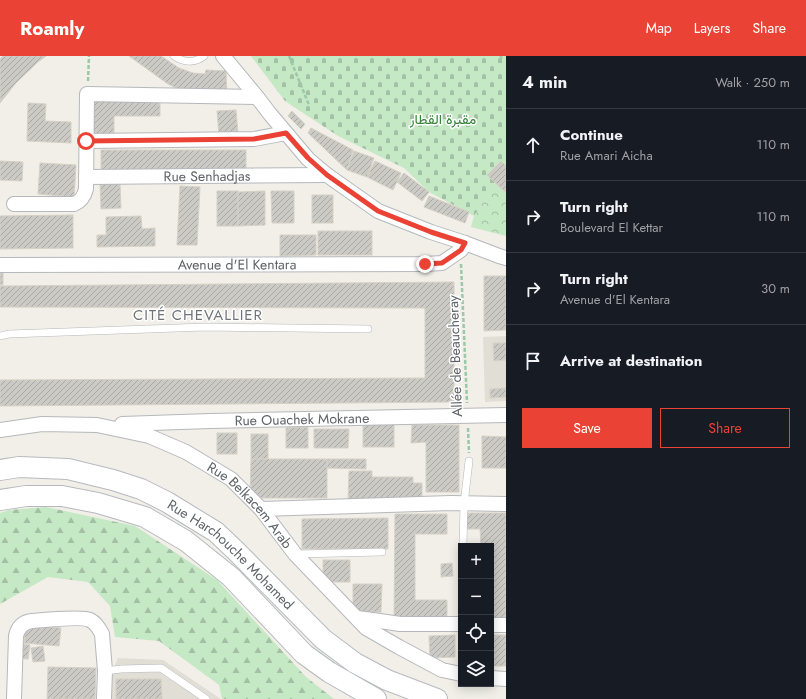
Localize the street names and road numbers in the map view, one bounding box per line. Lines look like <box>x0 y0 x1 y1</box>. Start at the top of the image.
street label: Rue Senhadjas <box>163 166 251 186</box>
street label: Avenue d'El Kentara <box>178 254 296 275</box>
street label: Allée de Beaucheray <box>443 294 467 417</box>
street label: Rue Ouachek Mokrane <box>234 408 369 430</box>
street label: Rue Belkacem Arab <box>203 457 297 553</box>
street label: Rue Harchouche Mohamed <box>164 495 298 614</box>

